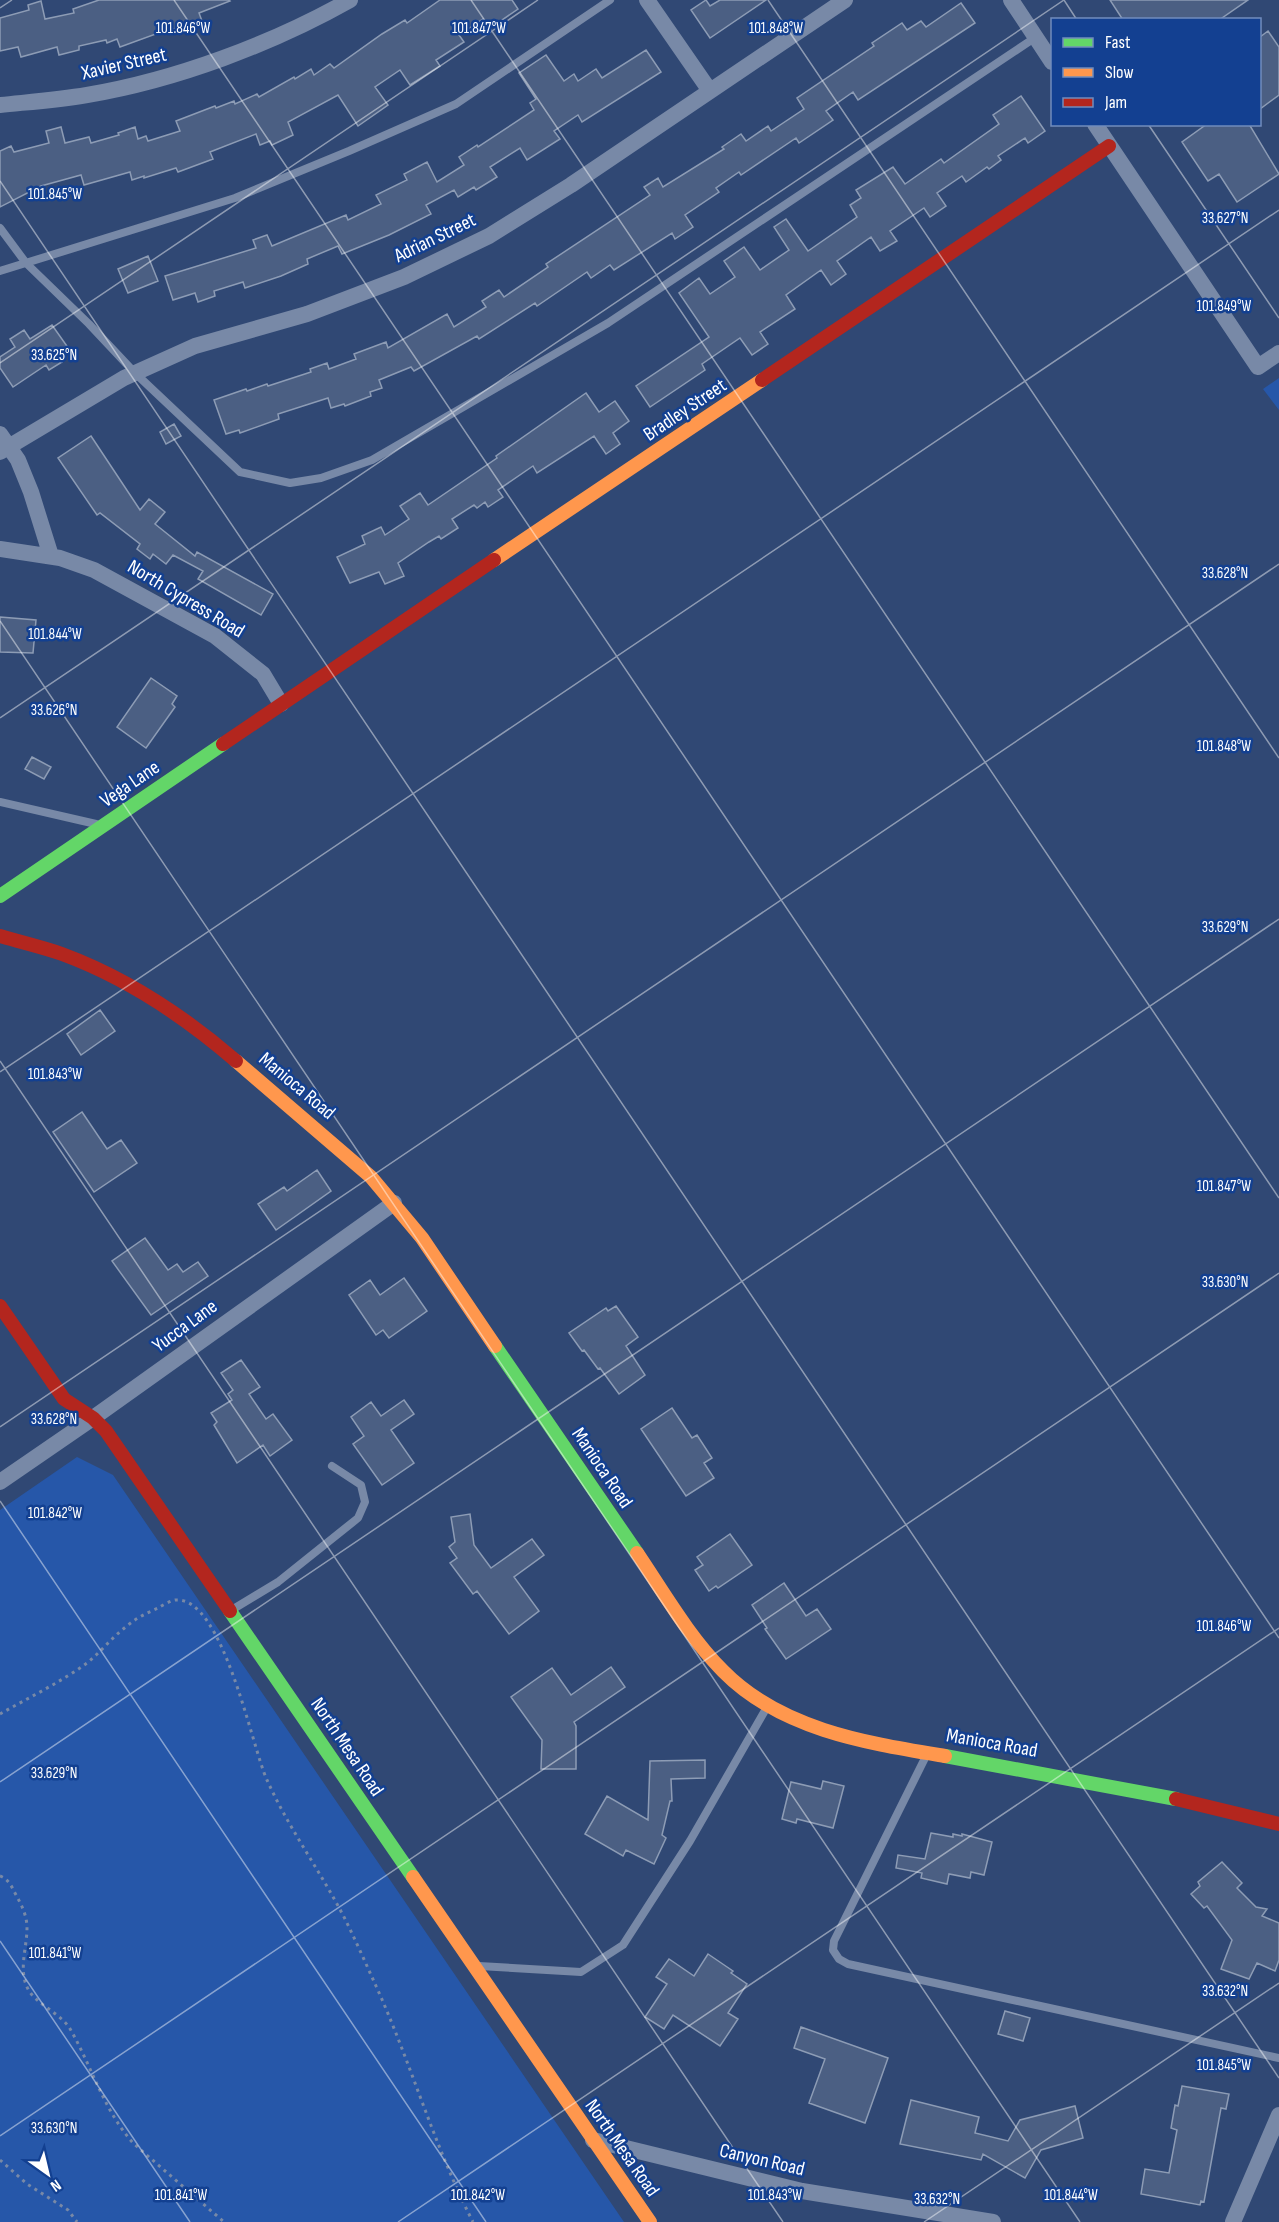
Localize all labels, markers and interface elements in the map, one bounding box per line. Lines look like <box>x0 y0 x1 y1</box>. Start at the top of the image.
legend <box>1051 18 1261 126</box>
text: 101.846°W <box>156 19 210 38</box>
text: 101.847°W <box>452 19 506 38</box>
text: 101.848°W <box>749 19 803 38</box>
text: Fast <box>1105 32 1131 53</box>
street label: Xavier Street <box>78 43 169 86</box>
text: Slow <box>1105 62 1134 83</box>
text: Jam <box>1104 92 1127 113</box>
text: 101.845°W <box>28 185 82 204</box>
street label: Adrian Street <box>389 208 480 268</box>
text: 33.627°N <box>1202 209 1248 228</box>
text: 101.849°W <box>1197 297 1251 316</box>
text: 33.625°N <box>31 346 77 365</box>
street label: Bradley Street <box>639 373 731 447</box>
street label: North Cypress Road <box>123 555 249 643</box>
text: 33.628°N <box>1202 564 1248 583</box>
text: 101.844°W <box>28 625 82 644</box>
text: 33.626°N <box>31 701 77 720</box>
text: 101.848°W <box>1197 737 1251 756</box>
street label: Vega Lane <box>96 755 164 813</box>
text: 33.629°N <box>1202 918 1248 937</box>
street label: Manioca Road <box>254 1047 340 1125</box>
text: 101.843°W <box>28 1065 82 1084</box>
text: 101.847°W <box>1197 1177 1251 1196</box>
text: 33.630°N <box>1202 1273 1248 1292</box>
street label: Yucca Lane <box>148 1295 222 1357</box>
text: 33.628°N <box>31 1410 77 1429</box>
street label: Manioca Road <box>566 1423 638 1513</box>
text: 101.842°W <box>28 1504 82 1523</box>
text: 101.846°W <box>1197 1617 1251 1636</box>
street label: North Mesa Road <box>305 1693 389 1801</box>
street label: Manioca Road <box>945 1723 1039 1763</box>
text: 33.629°N <box>31 1764 77 1783</box>
text: 101.841°W <box>29 1944 81 1963</box>
text: 33.632°N <box>1202 1982 1248 2001</box>
text: 101.845°W <box>1197 2056 1251 2075</box>
street label: North Mesa Road <box>580 2095 664 2201</box>
text: 33.630°N <box>31 2119 77 2138</box>
street label: Canyon Road <box>717 2139 807 2181</box>
north arrow <box>18 2144 78 2204</box>
text: N <box>47 2175 64 2195</box>
text: 101.841°W <box>155 2186 207 2205</box>
text: 101.842°W <box>451 2186 505 2205</box>
text: 101.843°W <box>748 2186 802 2205</box>
text: 101.844°W <box>1044 2186 1098 2205</box>
text: 33.632°N <box>914 2190 960 2209</box>

